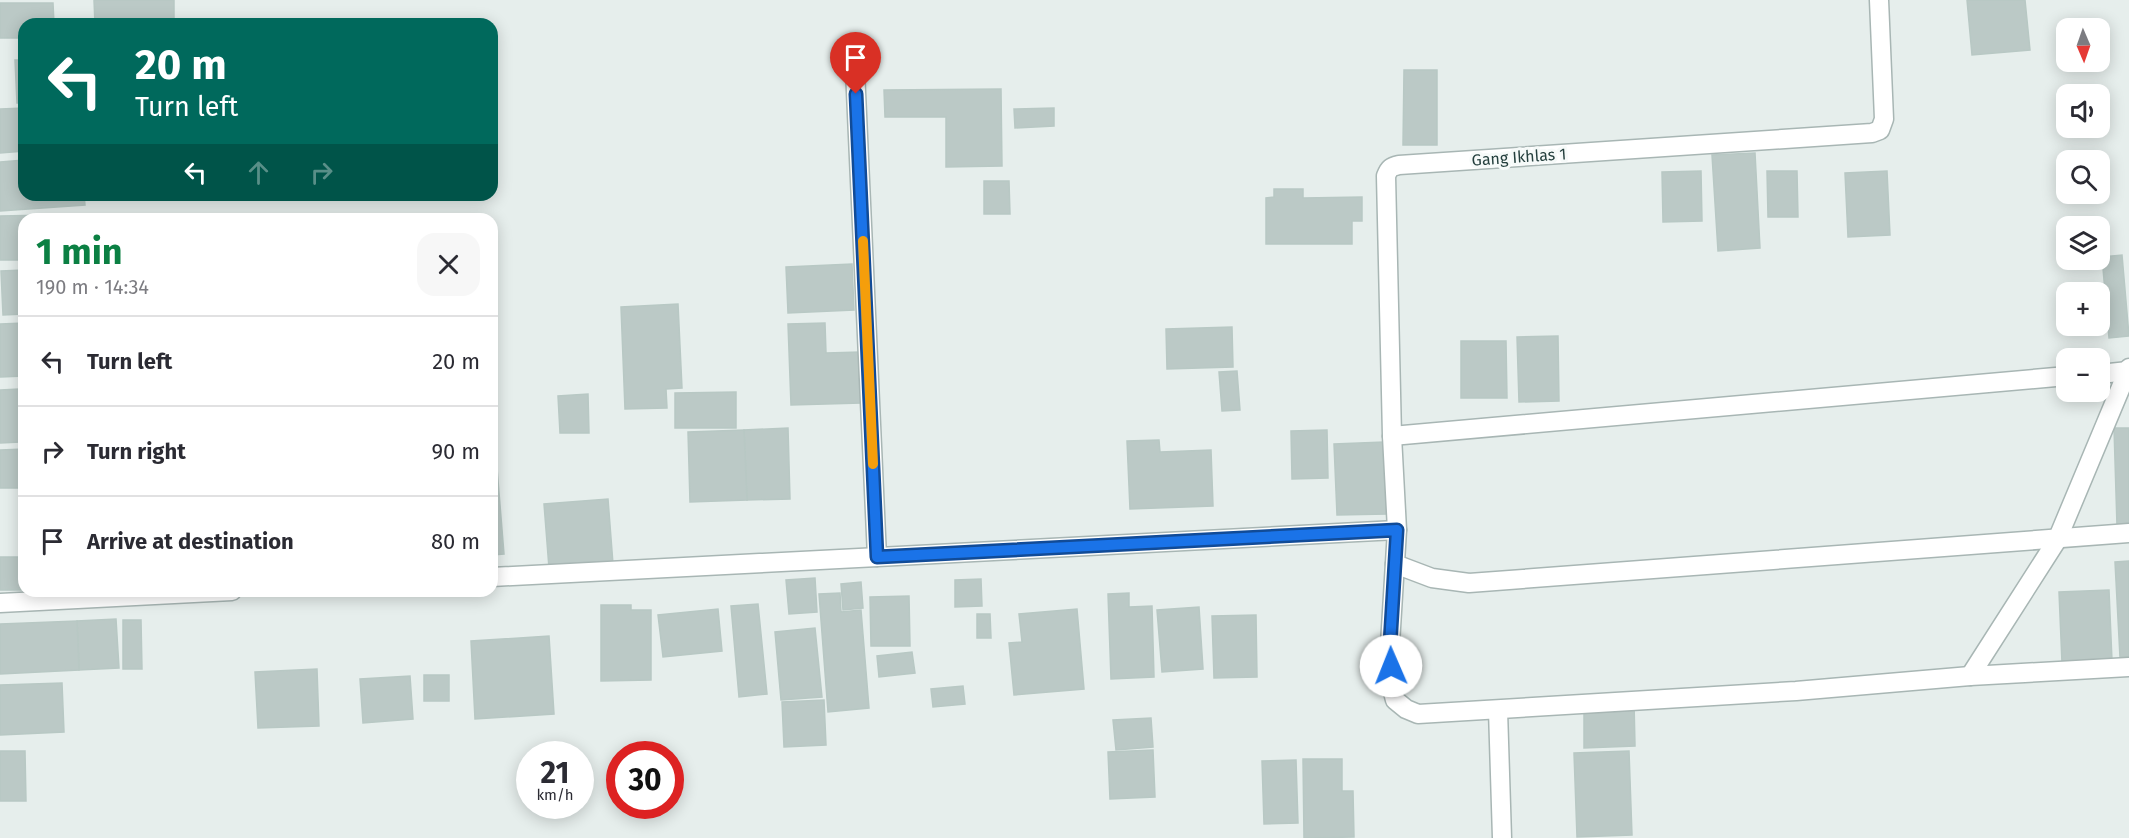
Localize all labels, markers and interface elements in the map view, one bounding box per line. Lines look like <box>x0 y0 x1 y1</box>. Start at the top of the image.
north arrow <box>2056 18 2110 72</box>
map controls <box>2056 18 2110 402</box>
pin <box>830 32 881 94</box>
text: 20 m <box>135 40 227 90</box>
icon: arrive <box>839 41 872 74</box>
icon: left <box>36 42 114 120</box>
button: sound <box>2056 84 2110 138</box>
text: Turn left <box>135 91 238 123</box>
street label: Gang Ikhlas 1 <box>1471 144 1567 170</box>
button: search <box>2056 150 2110 204</box>
icon: left <box>179 156 212 189</box>
icon: ahead <box>242 156 275 189</box>
icon: right <box>305 156 338 189</box>
button: layers <box>2056 216 2110 270</box>
text: 1 min <box>36 230 123 274</box>
button: close <box>417 233 480 296</box>
text: 190 m · 14:34 <box>36 275 149 299</box>
button: + <box>2056 282 2110 336</box>
icon: left <box>36 345 69 378</box>
text: Turn left <box>87 348 172 375</box>
text: 20 m <box>432 348 480 375</box>
button: − <box>2056 348 2110 402</box>
icon: right <box>36 435 69 468</box>
text: Turn right <box>87 438 186 465</box>
text: 90 m <box>431 438 480 465</box>
icon: arrive <box>36 525 69 558</box>
text: Arrive at destination <box>87 528 294 555</box>
text: 80 m <box>431 528 480 555</box>
position arrow <box>1359 634 1423 698</box>
speed limit sign: 30 <box>606 741 684 819</box>
text: 21 <box>541 755 569 791</box>
text: km/h <box>536 786 574 804</box>

